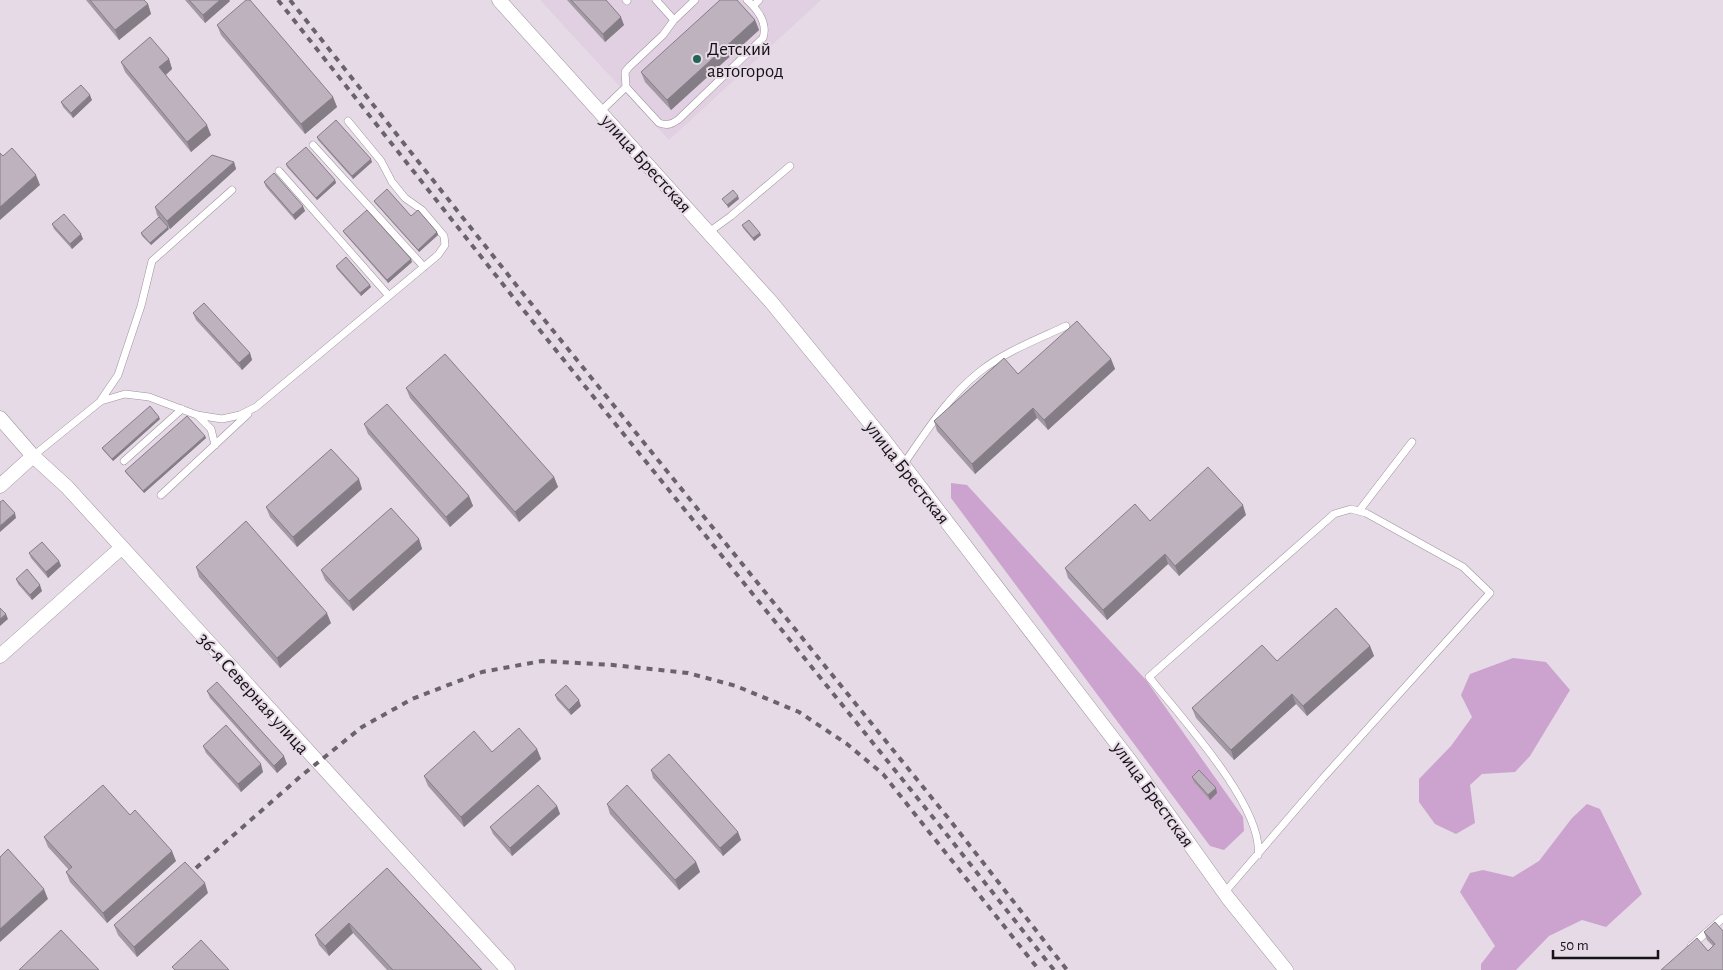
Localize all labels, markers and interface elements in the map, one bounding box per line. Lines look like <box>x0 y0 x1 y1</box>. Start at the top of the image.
place label: Детский автогород <box>707 40 784 81</box>
marker: Детский автогород <box>691 53 703 65</box>
street label: улица Брестская <box>596 110 695 217</box>
street label: улица Брестская <box>860 417 953 528</box>
street label: 36-я Северная улица <box>194 630 312 759</box>
street label: улица Брестская <box>1108 738 1197 851</box>
scale bar <box>1553 928 1658 960</box>
text: 50 m <box>1560 938 1589 953</box>

